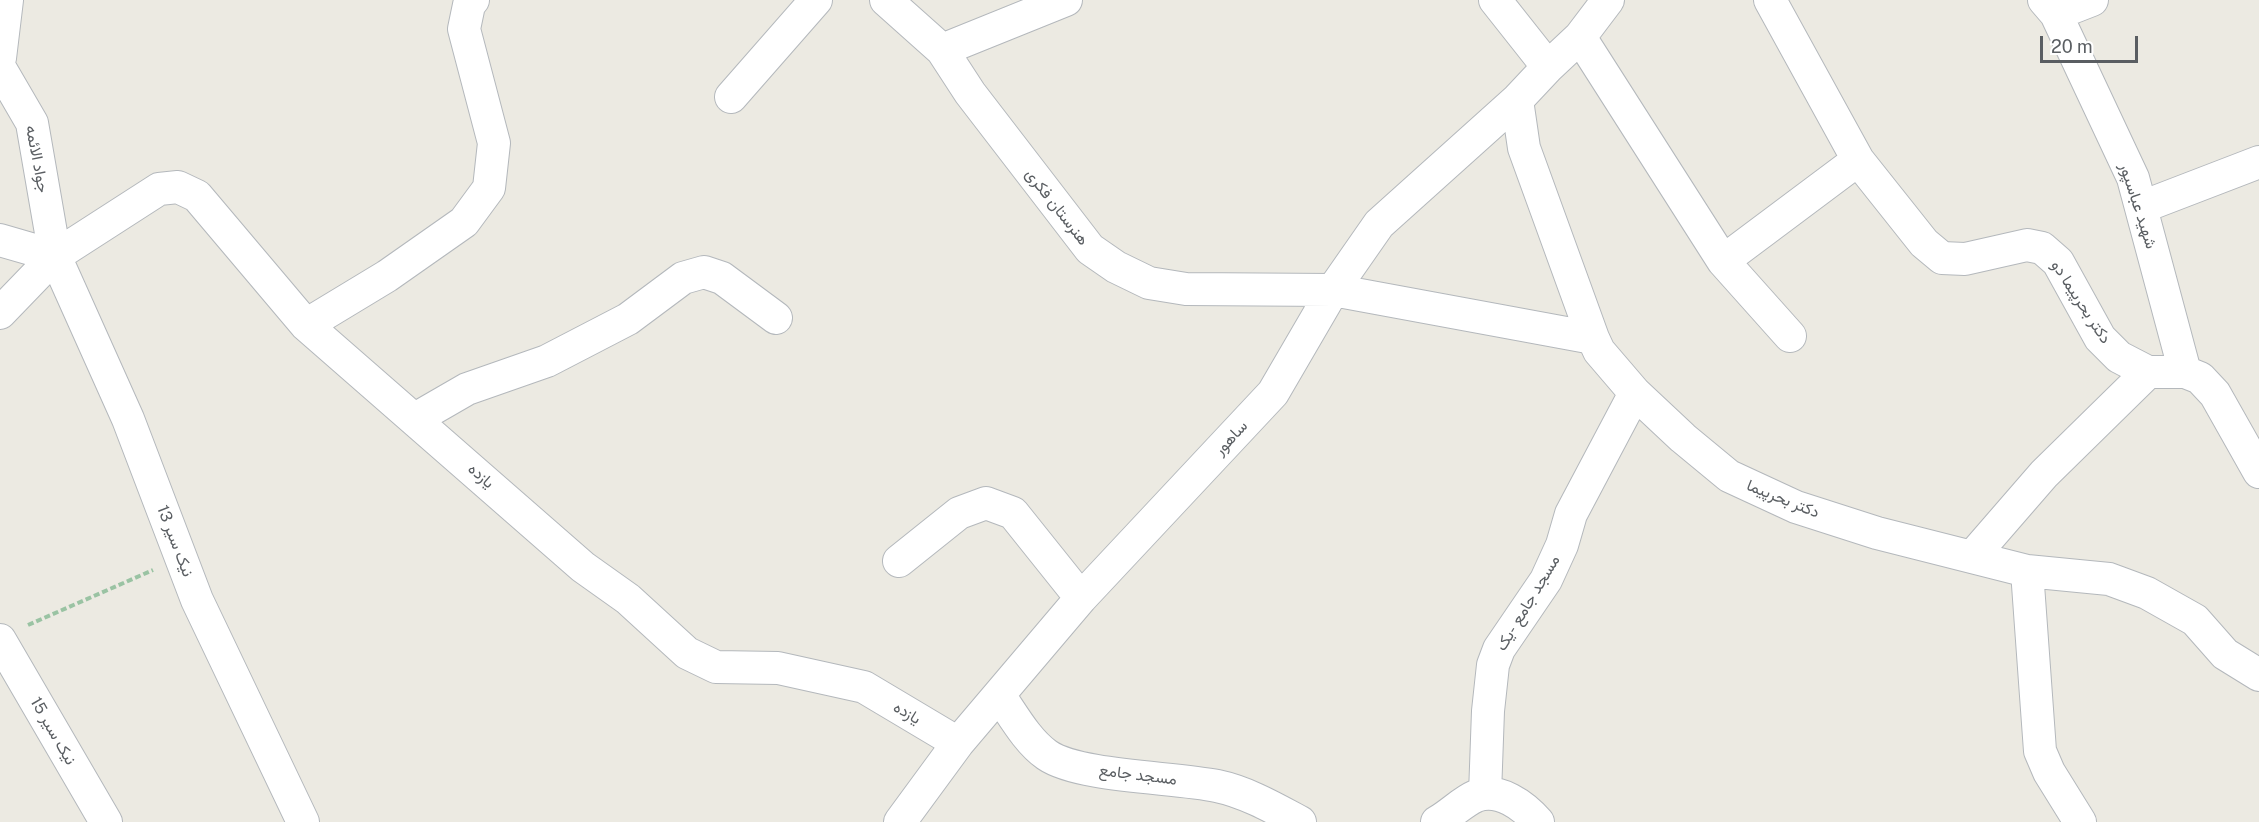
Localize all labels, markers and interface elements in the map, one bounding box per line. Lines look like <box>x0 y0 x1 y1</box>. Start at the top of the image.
scale bar <box>2043 24 2140 62</box>
text: 20 m <box>2051 36 2093 57</box>
street label: جواد الائمه <box>21 124 53 194</box>
street label: شهید عباسپور <box>2115 161 2161 251</box>
street label: هنرستان فکری <box>1021 165 1093 249</box>
street label: دکتر بحرپیما دو <box>2047 257 2115 347</box>
street label: ساهور <box>1210 417 1252 459</box>
street label: یازده <box>464 459 498 493</box>
street label: دکتر بحرپیما <box>1744 476 1822 522</box>
street label: نیک سیر 13 <box>153 503 197 579</box>
street label: مسجد جامع -یک <box>1492 552 1564 654</box>
street label: نیک سیر 15 <box>26 694 80 768</box>
street label: یازده <box>890 697 924 729</box>
street label: مسجد جامع <box>1098 761 1178 789</box>

